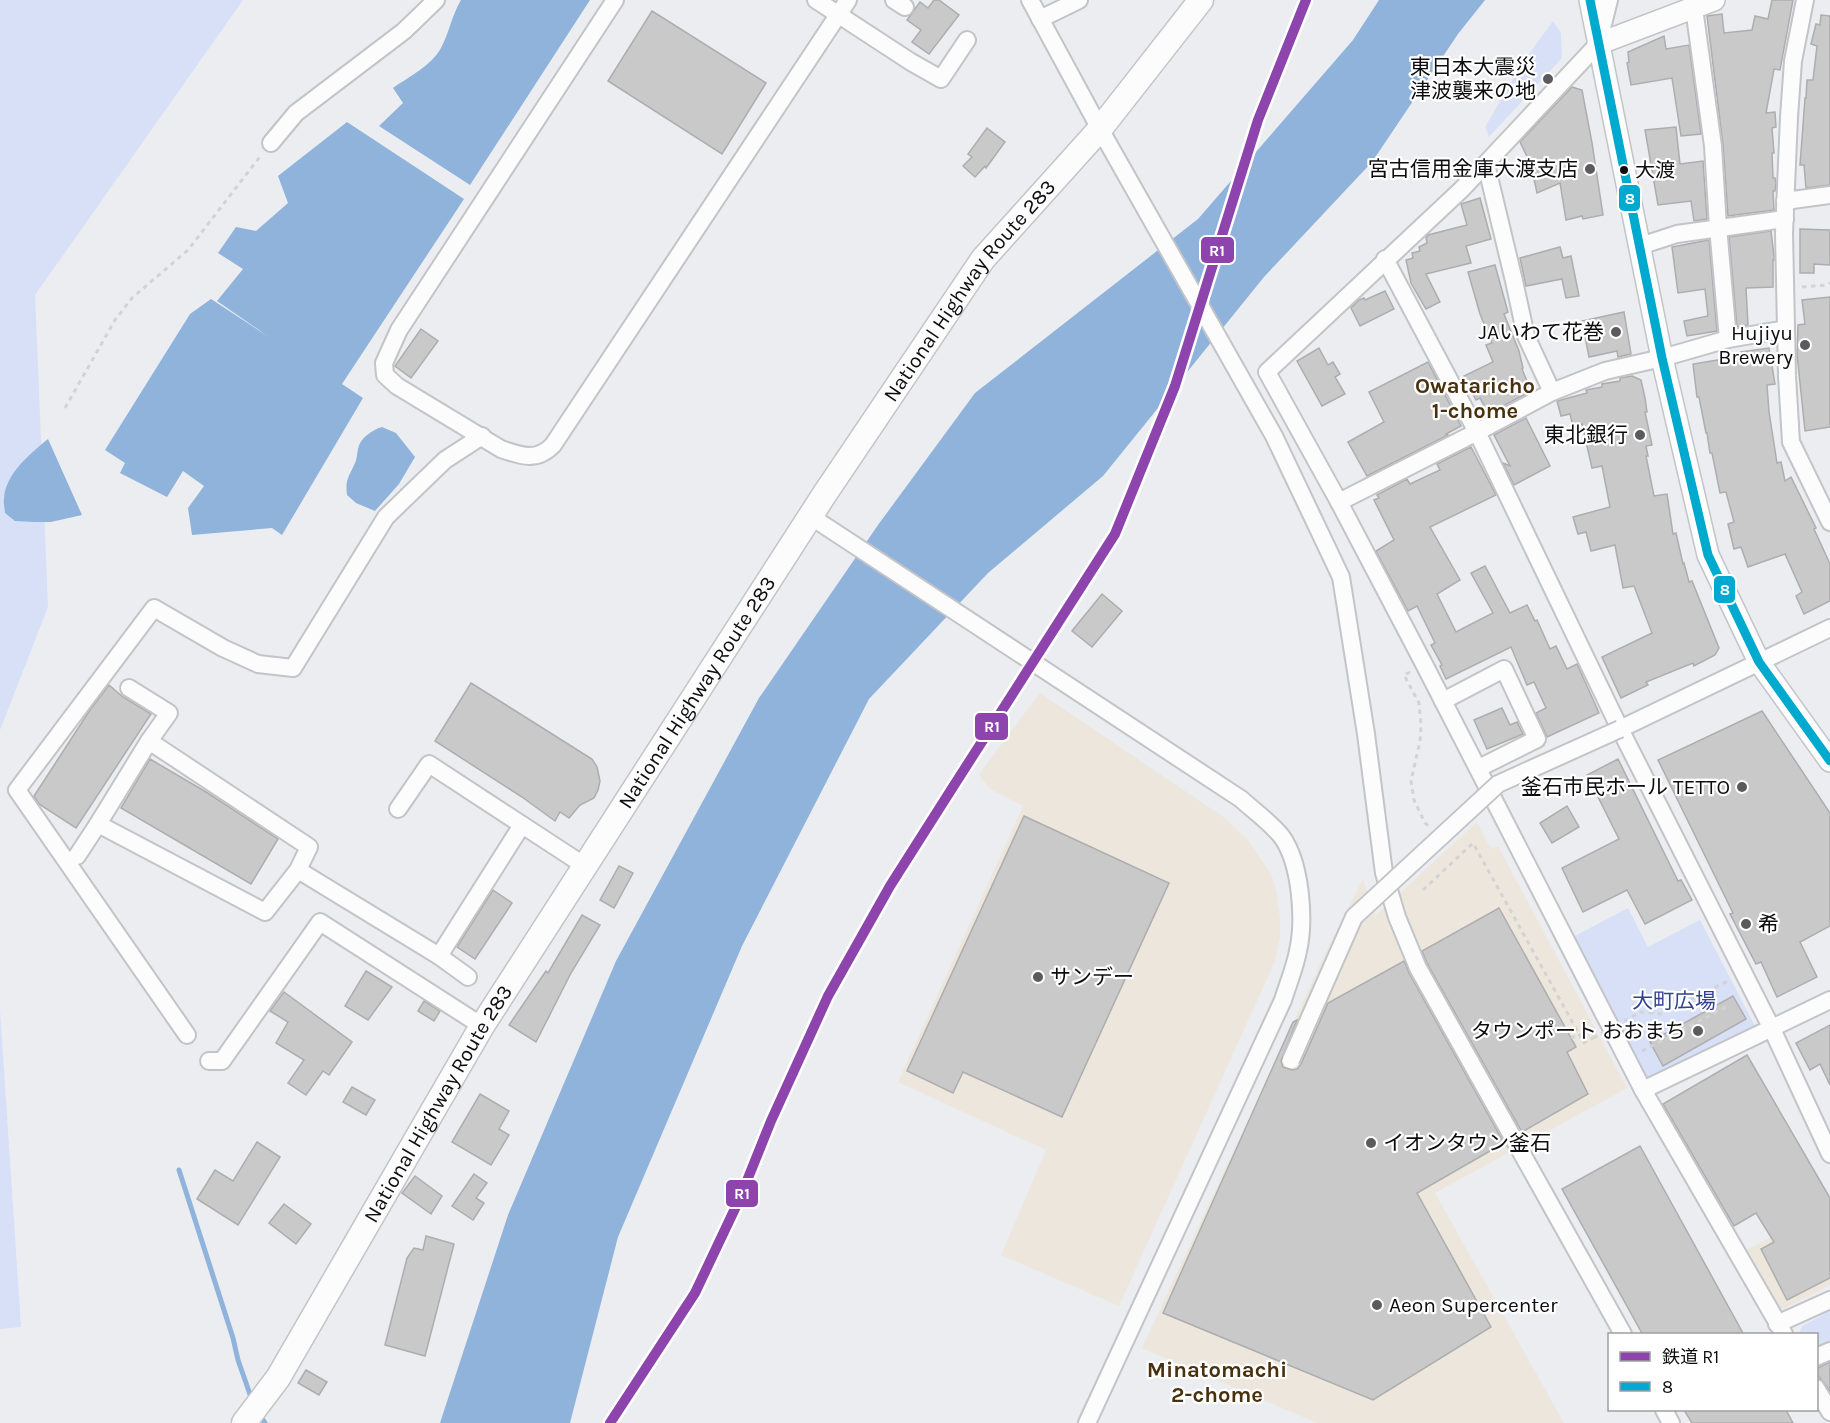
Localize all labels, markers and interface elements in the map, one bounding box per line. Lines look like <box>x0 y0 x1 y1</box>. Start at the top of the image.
place label: 東日本大震災 津波襲来の地 <box>1410 55 1536 103</box>
marker: 東日本大震災 津波襲来の地 <box>1541 72 1555 86</box>
place label: 宮古信用金庫大渡支店 <box>1368 157 1578 181</box>
place label: 大渡 <box>1635 159 1675 182</box>
marker: 宮古信用金庫大渡支店 <box>1583 162 1597 176</box>
marker: 大渡 <box>1618 164 1630 176</box>
street label: National Highway Route 283 <box>879 175 1060 406</box>
line badge: 8 <box>1618 184 1641 212</box>
text: 8 <box>1625 189 1635 208</box>
line badge: R1 <box>1200 236 1235 264</box>
text: R1 <box>1209 241 1225 260</box>
place label: JAいわて花巻 <box>1478 320 1604 344</box>
place label: Hujiyu Brewery <box>1718 321 1793 369</box>
marker: JAいわて花巻 <box>1609 325 1623 339</box>
marker: Hujiyu Brewery <box>1798 338 1812 352</box>
district label: Owataricho 1-chome <box>1415 373 1535 424</box>
place label: 東北銀行 <box>1544 423 1628 447</box>
marker: 東北銀行 <box>1633 428 1647 442</box>
street label: National Highway Route 283 <box>613 572 780 813</box>
line badge: 8 <box>1713 575 1736 604</box>
text: 8 <box>1720 580 1730 599</box>
line badge: R1 <box>974 712 1009 741</box>
text: R1 <box>984 717 1000 736</box>
place label: 釜石市民ホール TETTO <box>1521 775 1730 799</box>
marker: 釜石市民ホール TETTO <box>1735 780 1749 794</box>
place label: 希 <box>1758 912 1779 936</box>
marker: 希 <box>1739 917 1753 931</box>
place label: サンデー <box>1050 965 1134 989</box>
marker: サンデー <box>1031 970 1045 984</box>
street label: National Highway Route 283 <box>359 980 517 1227</box>
park label: 大町広場 <box>1632 989 1716 1013</box>
place label: タウンポート おおまち <box>1471 1019 1686 1043</box>
marker: タウンポート おおまち <box>1691 1024 1705 1038</box>
place label: イオンタウン釜石 <box>1383 1131 1551 1155</box>
marker: イオンタウン釜石 <box>1364 1136 1378 1150</box>
line badge: R1 <box>725 1179 759 1208</box>
text: R1 <box>734 1184 750 1203</box>
place label: Aeon Supercenter <box>1389 1293 1558 1317</box>
marker: Aeon Supercenter <box>1370 1298 1384 1312</box>
legend <box>1608 1333 1818 1411</box>
text: 鉄道 R1 <box>1662 1346 1719 1368</box>
district label: Minatomachi 2-chome <box>1147 1357 1287 1408</box>
text: 8 <box>1662 1376 1673 1398</box>

